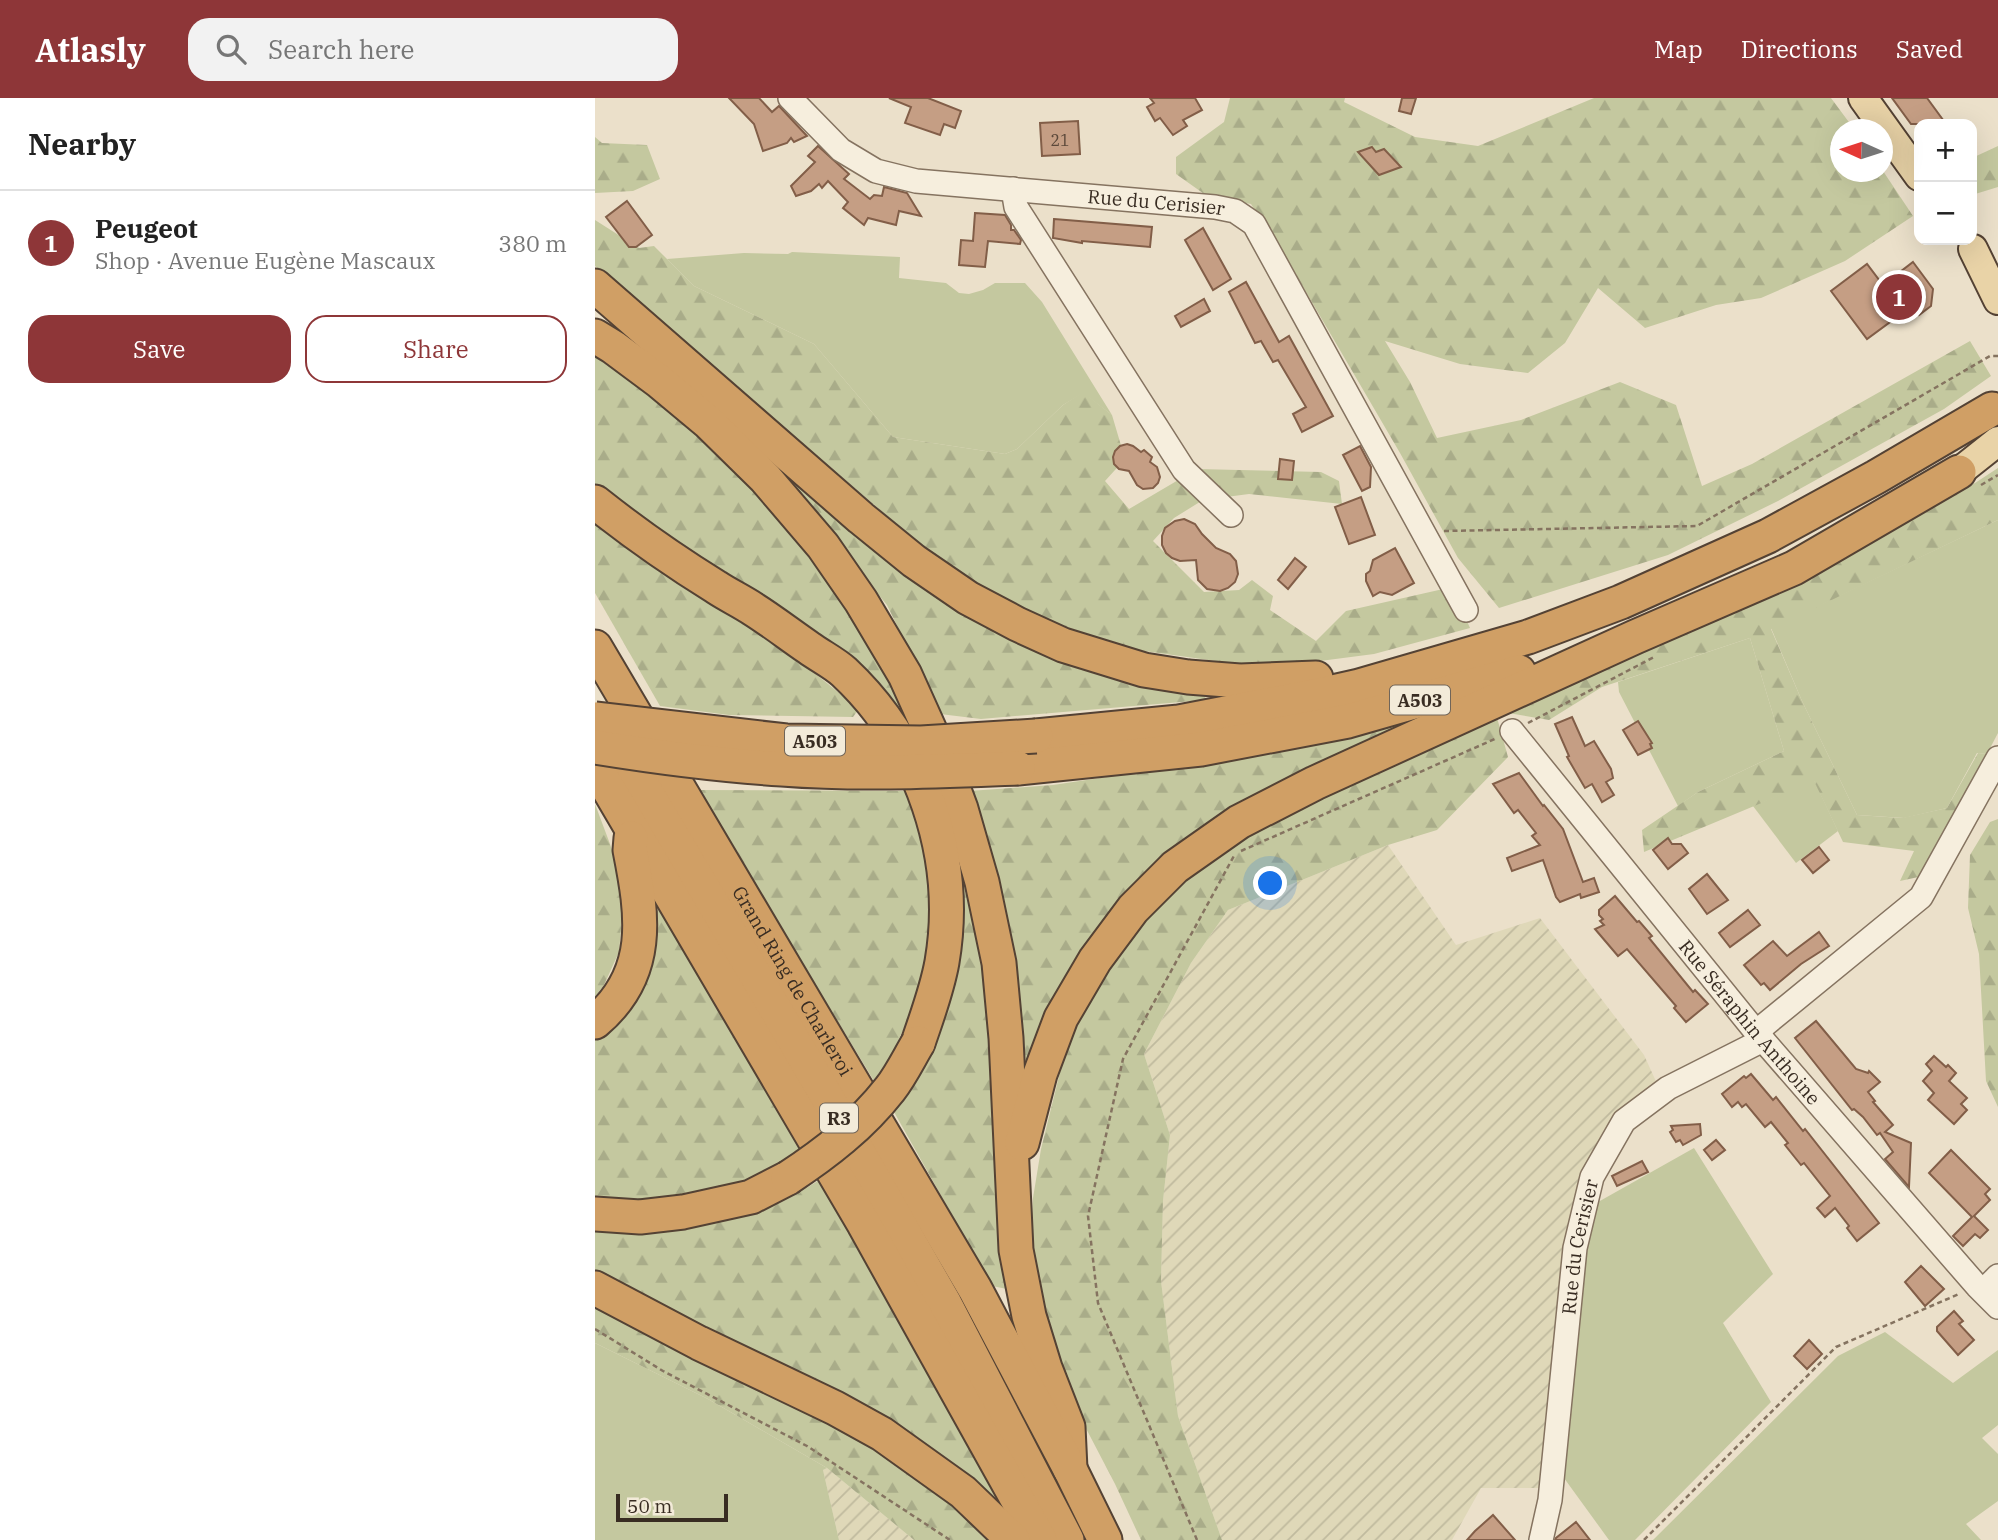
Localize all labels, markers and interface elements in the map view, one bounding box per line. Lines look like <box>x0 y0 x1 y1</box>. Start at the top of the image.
search box <box>188 18 678 81</box>
text: Atlasly <box>35 28 146 71</box>
icon: search <box>212 30 250 68</box>
text: Search here <box>268 32 414 66</box>
text: Map <box>1654 33 1703 65</box>
text: Directions <box>1741 33 1858 65</box>
text: Saved <box>1896 33 1963 65</box>
north arrow <box>1830 119 1893 182</box>
map controls <box>1914 119 1977 245</box>
button: + <box>1914 119 1977 182</box>
text: Nearby <box>28 124 136 163</box>
house number: 21 <box>1050 130 1070 150</box>
button: − <box>1914 182 1977 245</box>
street label: Rue du Cerisier <box>1087 184 1227 221</box>
text: Peugeot <box>95 211 198 245</box>
text: 1 <box>44 228 58 258</box>
text: 380 m <box>498 228 567 258</box>
text: Shop · Avenue Eugène Mascaux <box>95 245 436 275</box>
pin: 1 <box>1876 271 1922 323</box>
button: Save <box>28 315 291 383</box>
button: Share <box>305 315 567 383</box>
road number: A503 <box>1390 686 1450 714</box>
road number: A503 <box>785 726 845 756</box>
your location <box>1253 866 1287 900</box>
street label: Grand Ring de Charleroi <box>727 882 858 1080</box>
street label: Rue Séraphin Anthoine <box>1674 935 1826 1110</box>
road number: R3 <box>820 1104 858 1133</box>
street label: Rue du Cerisier <box>1556 1176 1603 1316</box>
scale bar <box>616 1491 728 1523</box>
text: 50 m <box>627 1494 672 1518</box>

